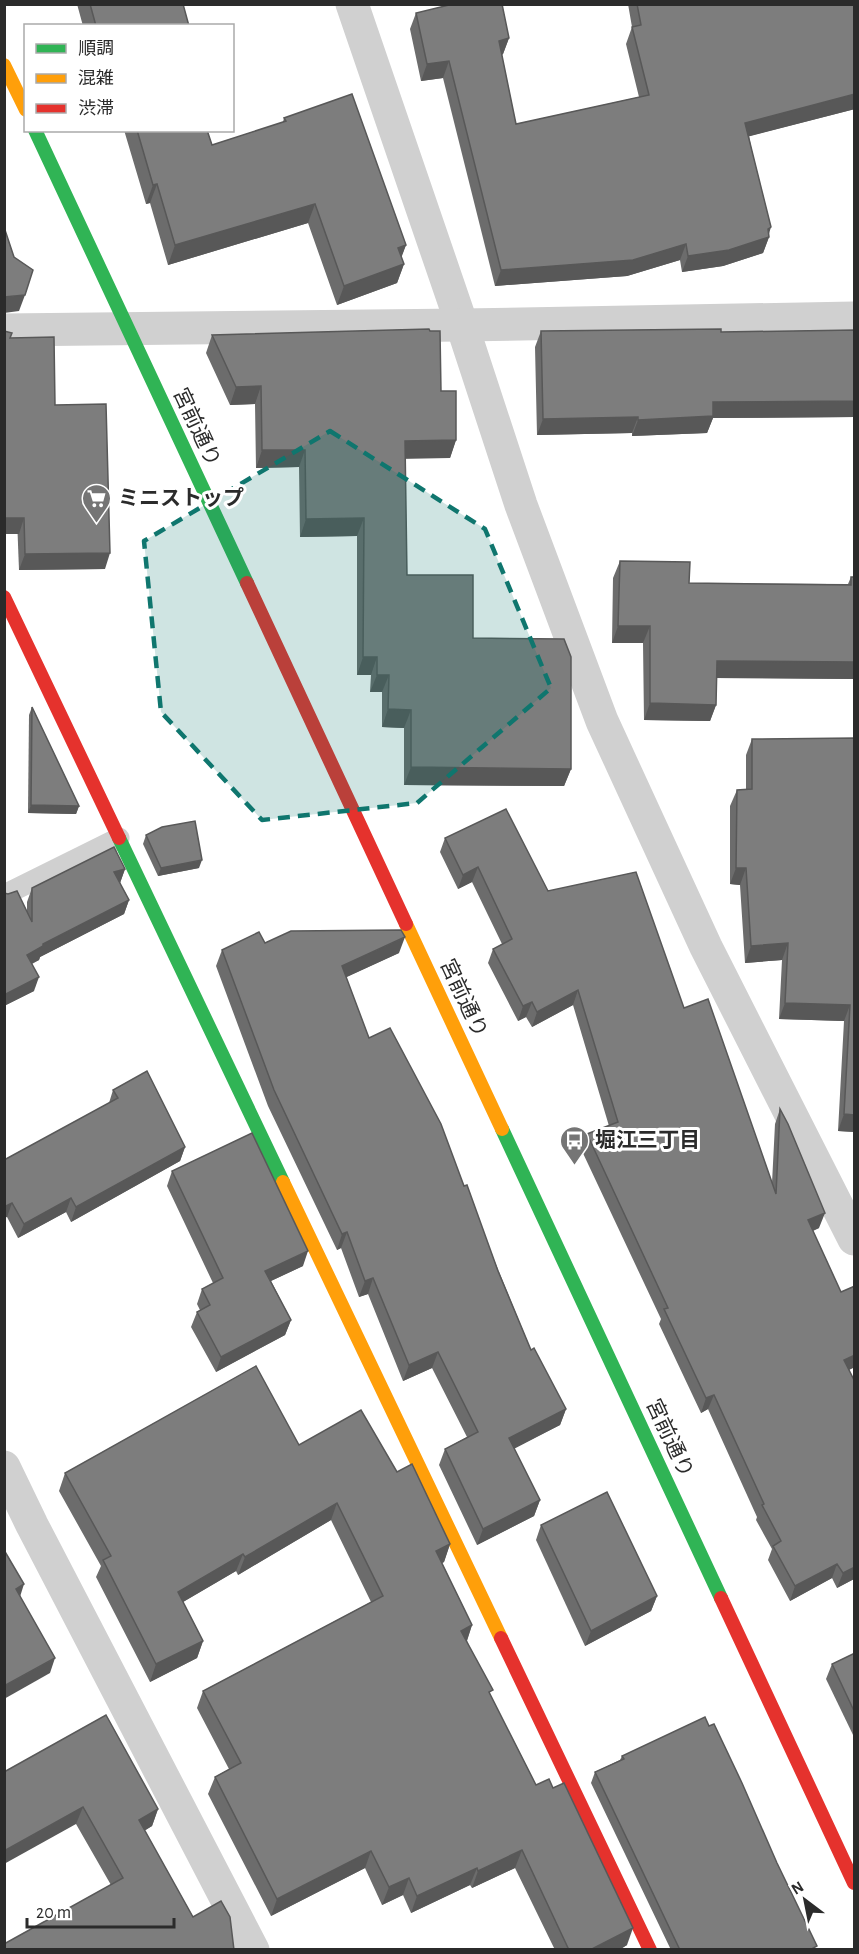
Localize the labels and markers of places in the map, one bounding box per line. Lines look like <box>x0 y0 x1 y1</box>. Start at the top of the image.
supermarket icon: ミニストップ <box>81 482 113 524</box>
place label: ミニストップ <box>118 487 244 509</box>
bus stop icon: 堀江三丁目 <box>558 1124 590 1166</box>
place label: 堀江三丁目 <box>595 1129 700 1151</box>

